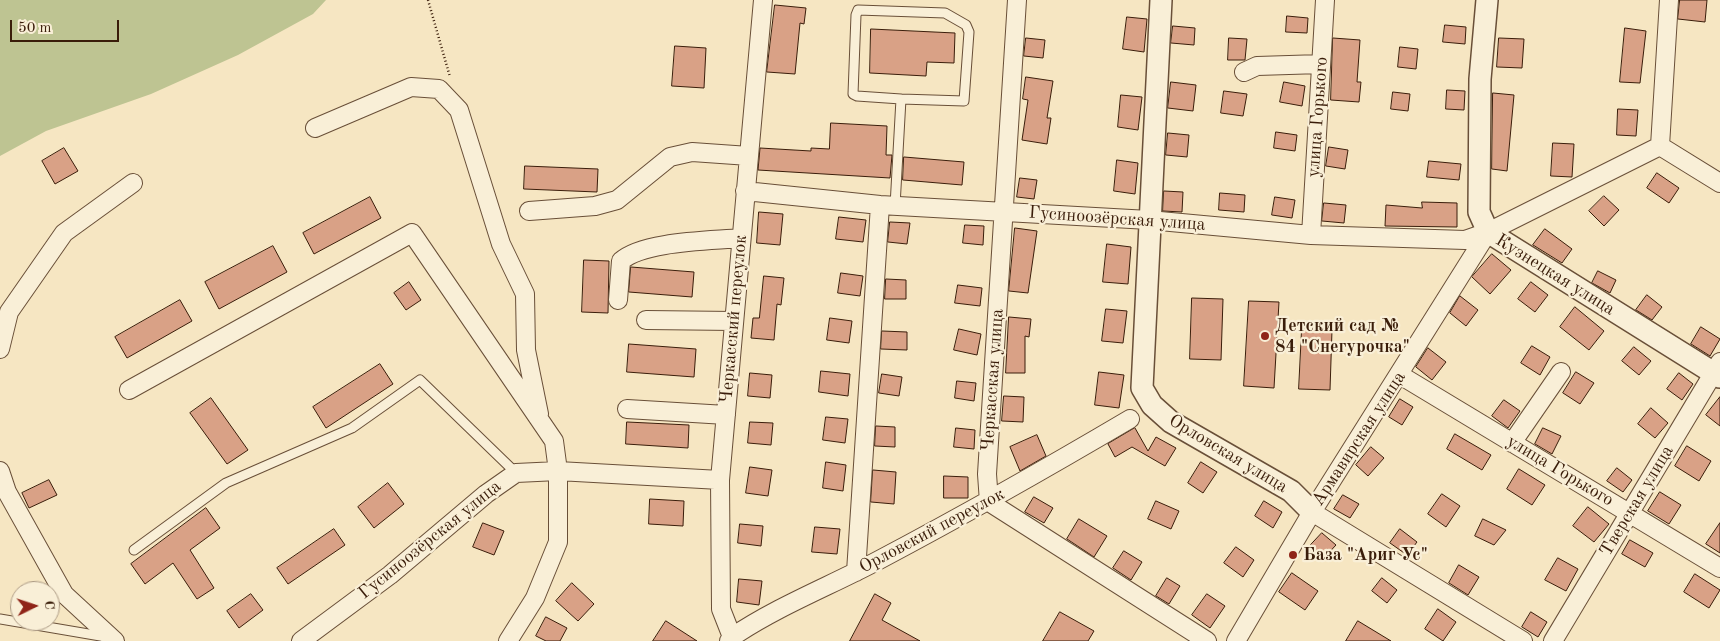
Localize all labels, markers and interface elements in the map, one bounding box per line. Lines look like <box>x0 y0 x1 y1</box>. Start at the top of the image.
scale bar <box>12 10 121 42</box>
text: 50 m <box>18 21 52 36</box>
street label: улица Горького <box>1303 56 1333 178</box>
street label: Гусиноозёрская улица <box>1028 202 1206 236</box>
street label: Кузнецкая улица <box>1491 230 1619 320</box>
street label: Черкасский переулок <box>716 234 752 404</box>
street label: Черкасская улица <box>977 308 1009 452</box>
place label: Детский сад № 84 "Снегурочка" <box>1275 315 1410 358</box>
marker: Детский сад № 84 "Снегурочка" <box>1259 330 1271 342</box>
street label: Армавирская улица <box>1307 368 1411 510</box>
street label: Орловская улица <box>1165 410 1291 498</box>
street label: улица Горького <box>1503 431 1617 511</box>
street label: Тверская улица <box>1595 442 1679 560</box>
street label: Гусиноозёрская улица <box>354 476 506 604</box>
street label: Орловский переулок <box>856 484 1008 578</box>
place label: База "Ариг Ус" <box>1303 544 1428 566</box>
marker: База "Ариг Ус" <box>1287 549 1299 561</box>
north arrow <box>10 581 60 631</box>
text: С <box>42 600 56 610</box>

